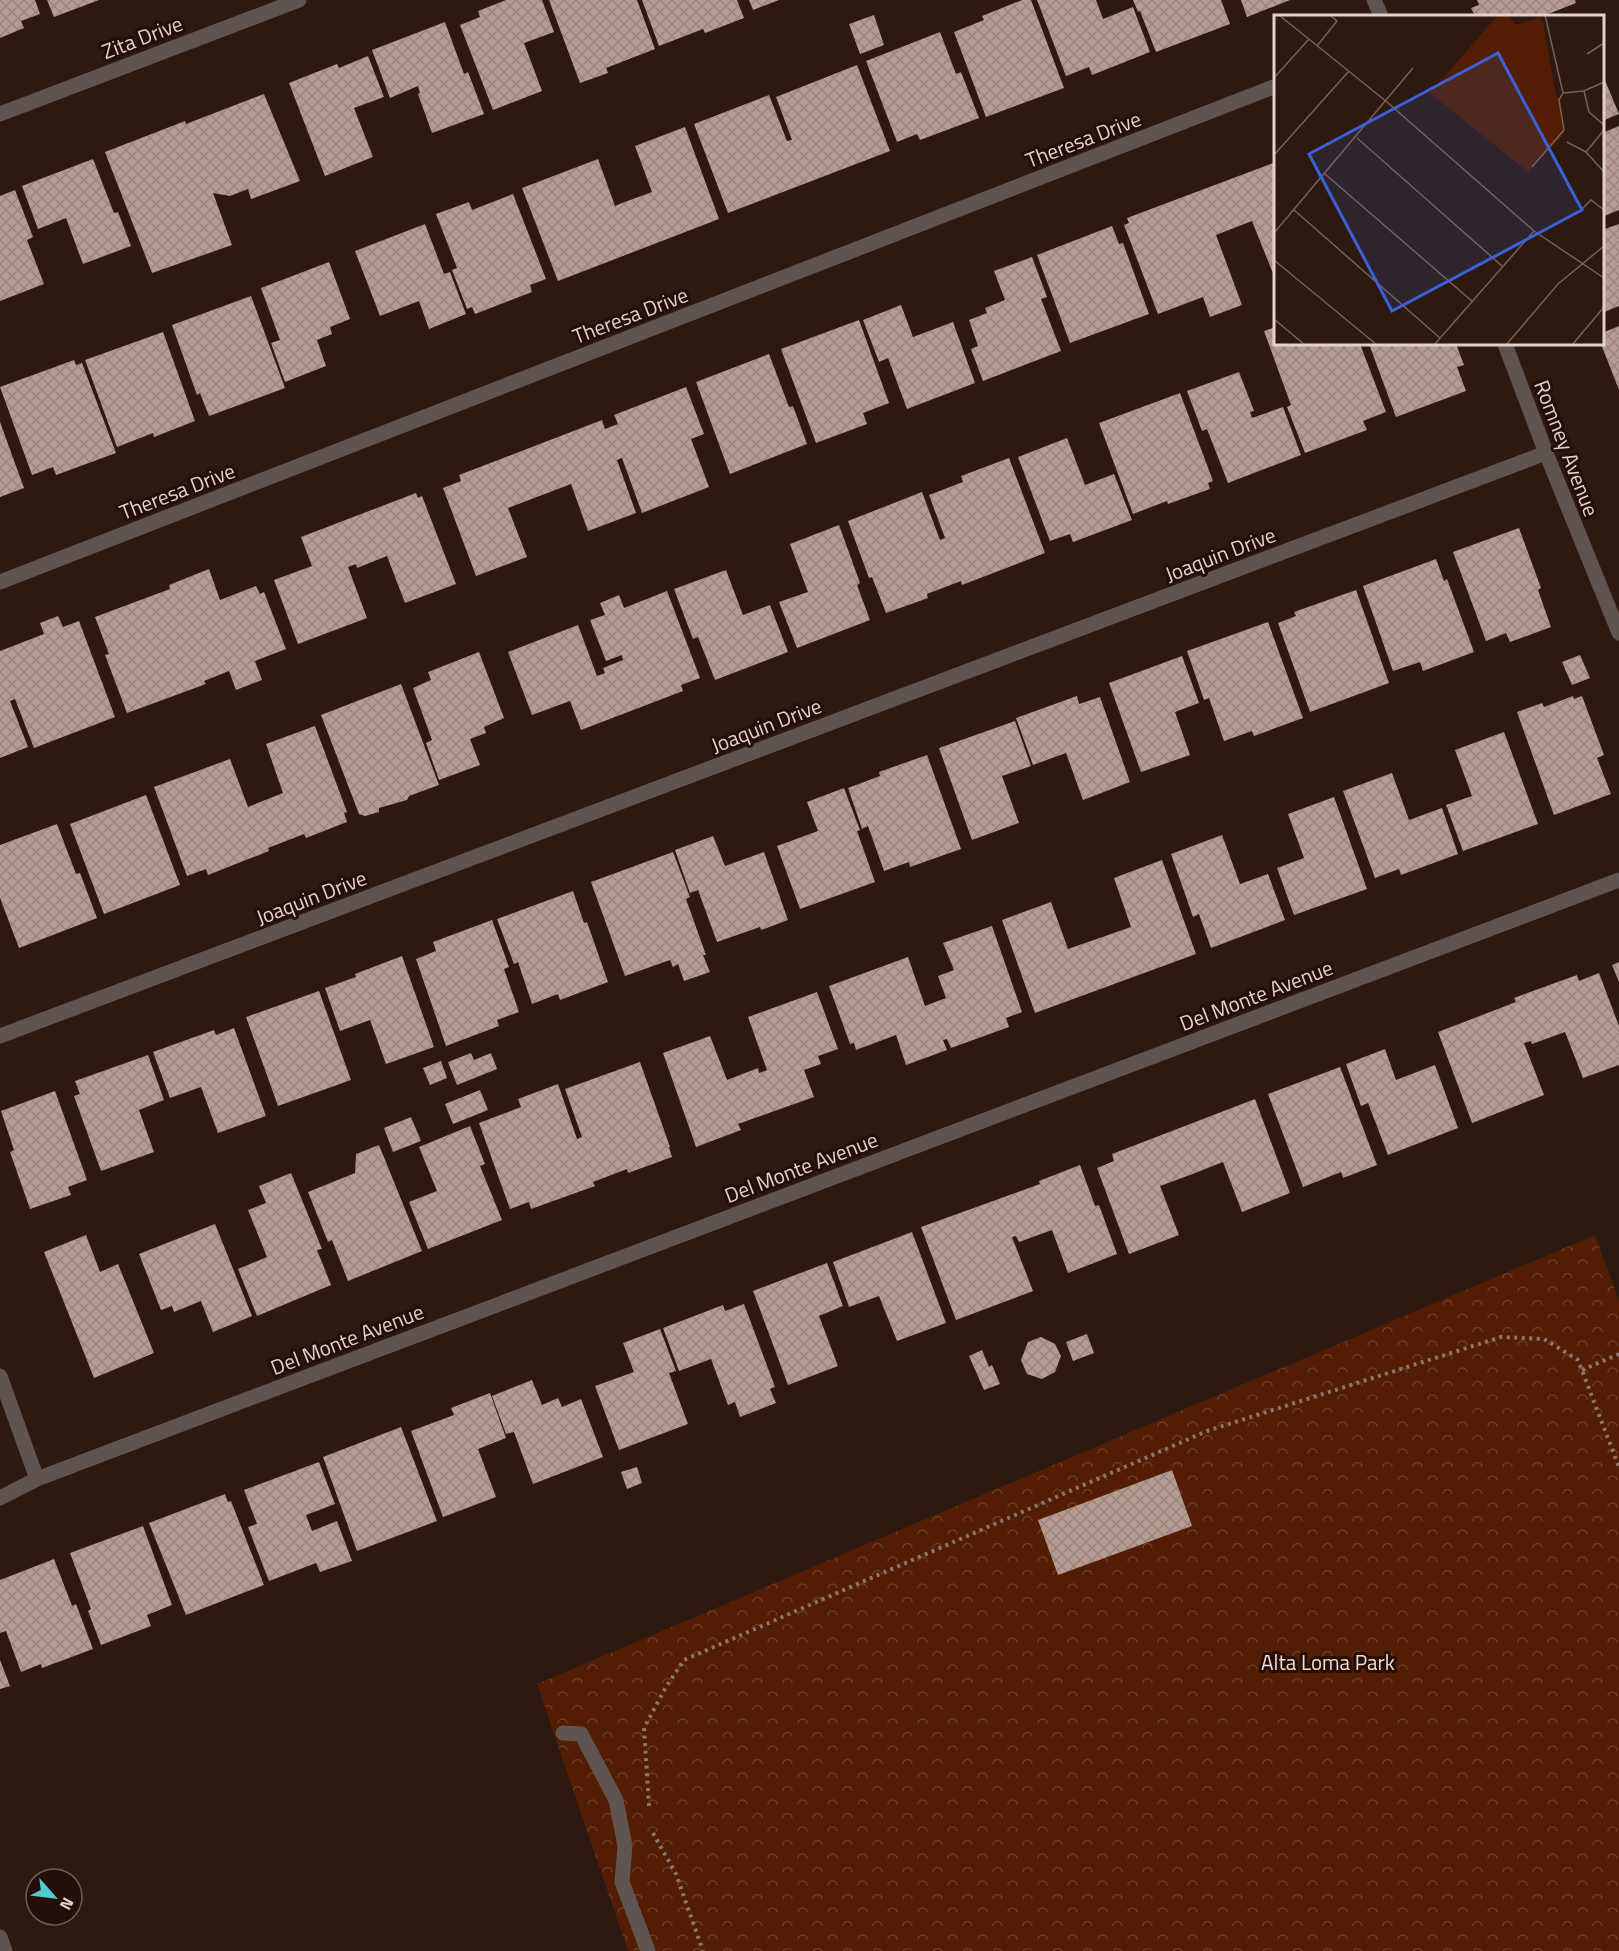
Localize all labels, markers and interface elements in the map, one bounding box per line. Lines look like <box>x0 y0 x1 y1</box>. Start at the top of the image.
street label: Zita Drive <box>97 7 187 67</box>
inset map <box>1274 15 1604 345</box>
street label: Theresa Drive <box>1021 102 1145 176</box>
street label: Theresa Drive <box>568 278 692 352</box>
street label: Romney Avenue <box>1526 375 1608 521</box>
street label: Theresa Drive <box>115 454 239 528</box>
street label: Joaquin Drive <box>1160 518 1280 590</box>
street label: Joaquin Drive <box>706 689 826 761</box>
street label: Joaquin Drive <box>251 861 371 933</box>
street label: Del Monte Avenue <box>1175 951 1337 1039</box>
street label: Del Monte Avenue <box>720 1123 882 1211</box>
street label: Del Monte Avenue <box>266 1295 428 1383</box>
park label: Alta Loma Park <box>1261 1646 1395 1678</box>
north arrow <box>24 1867 84 1927</box>
text: N <box>54 1894 80 1915</box>

